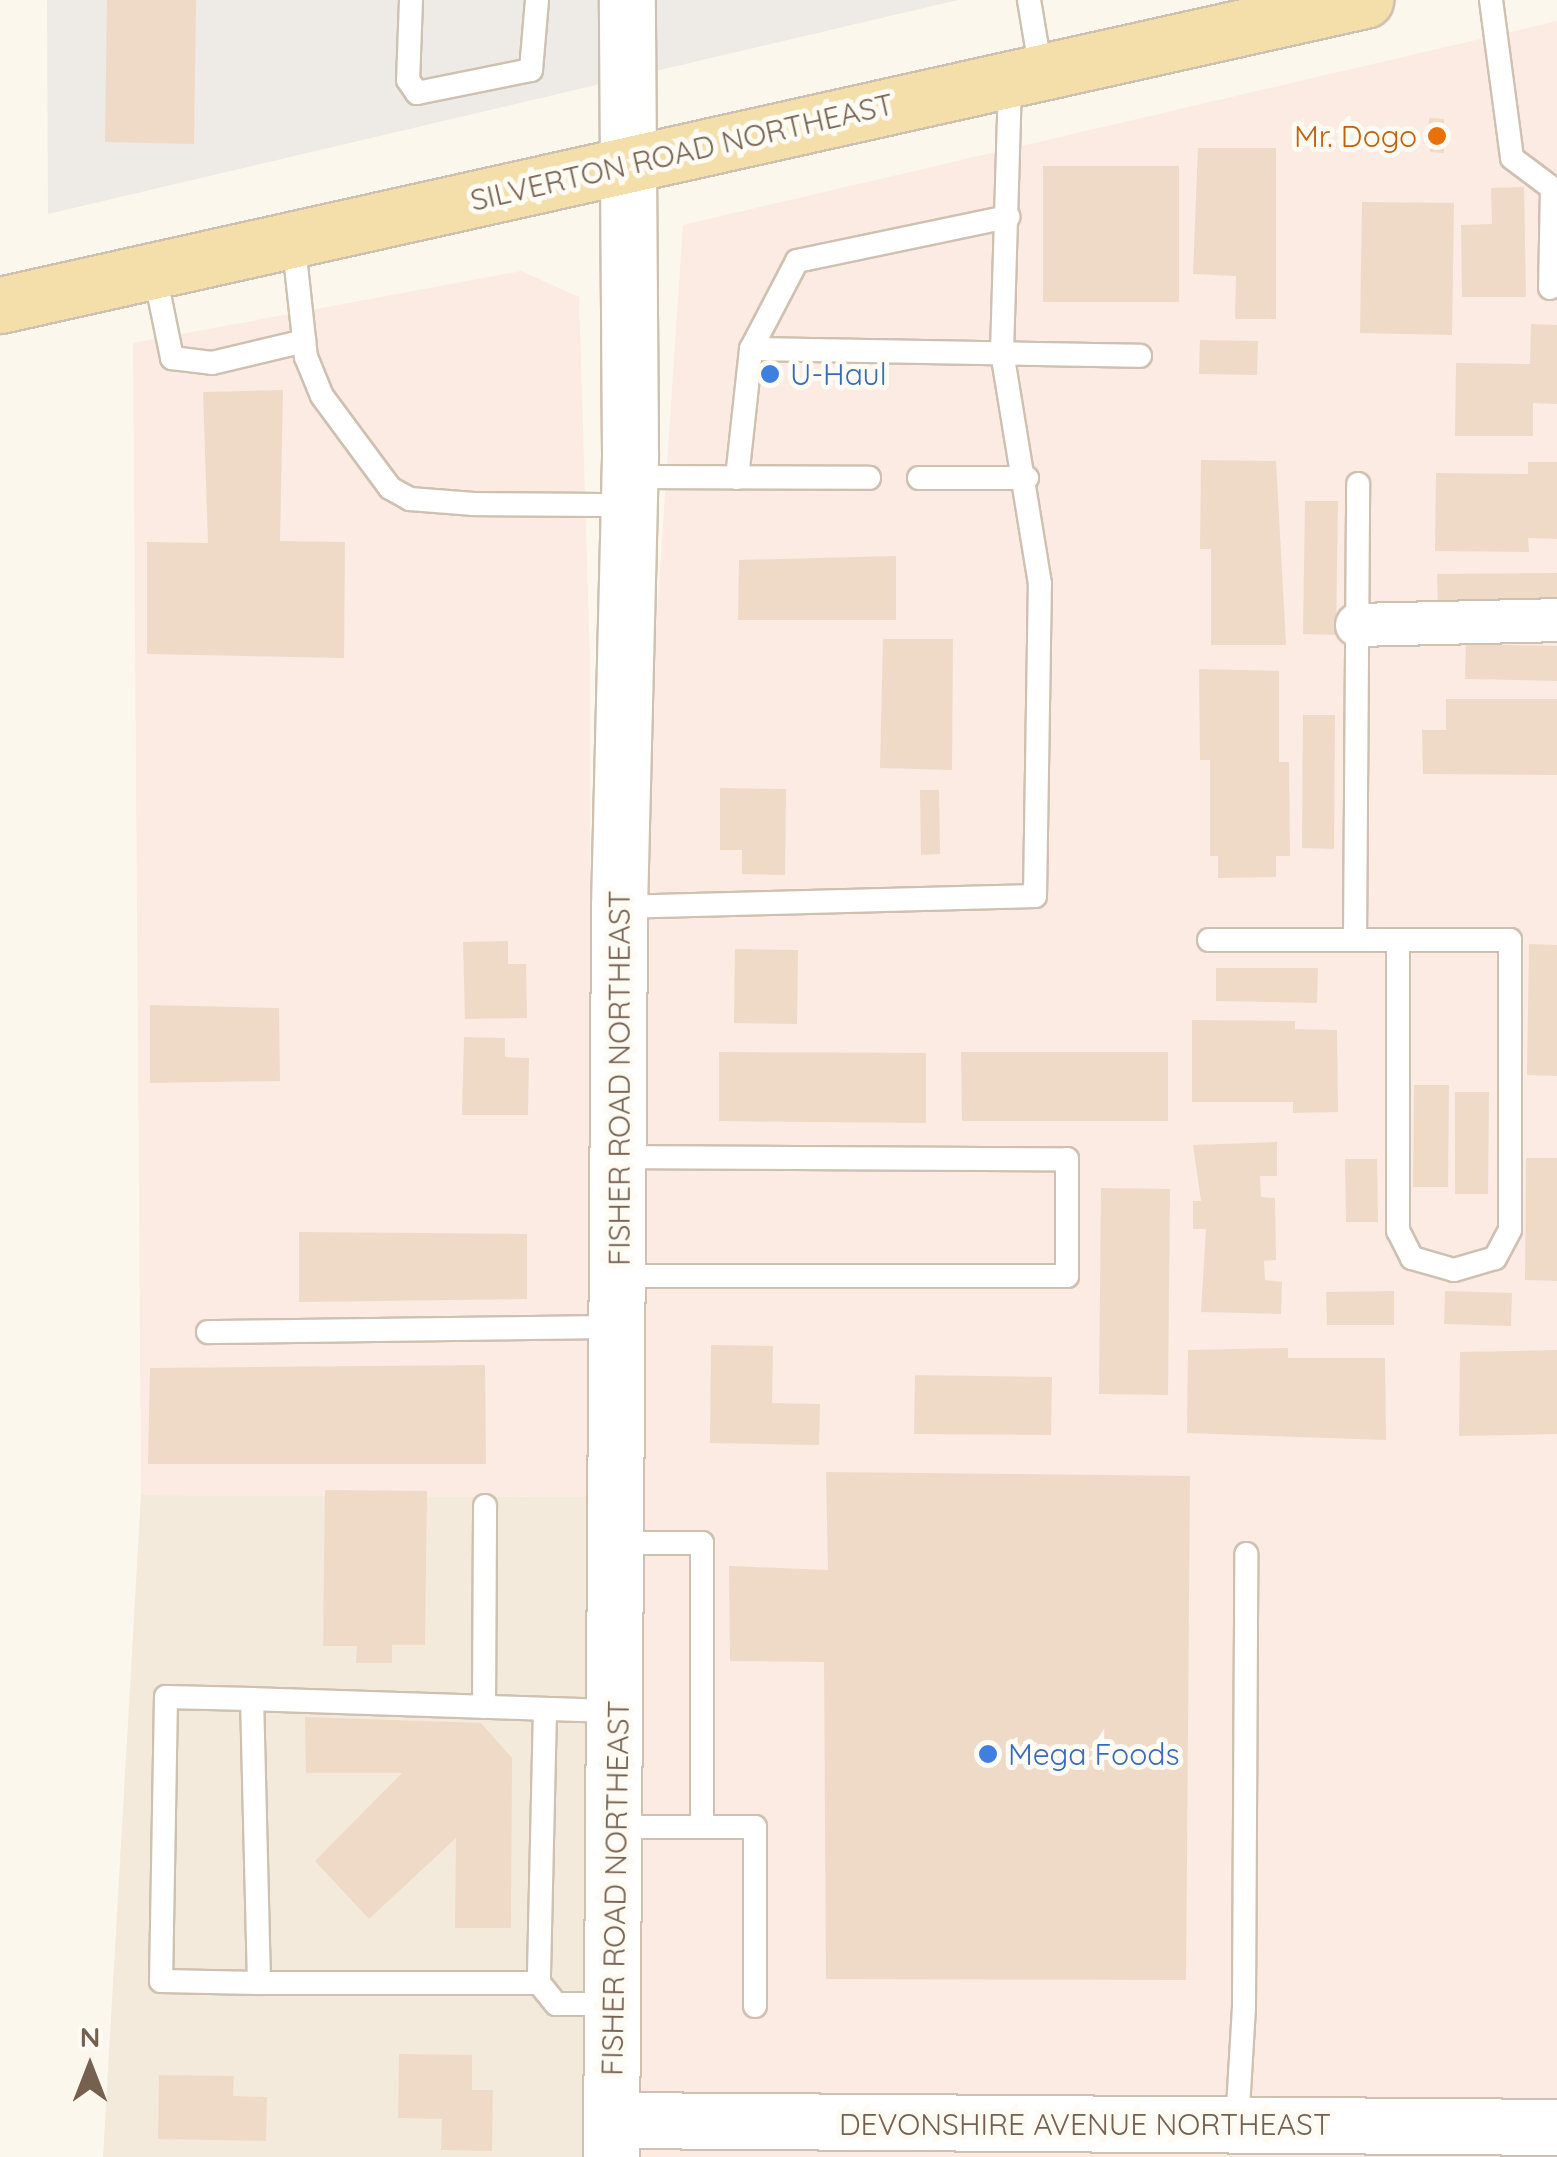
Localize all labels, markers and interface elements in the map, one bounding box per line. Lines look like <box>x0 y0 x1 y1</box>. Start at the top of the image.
street label: SILVERTON ROAD NORTHEAST <box>467 86 897 218</box>
place label: Mr. Dogo <box>1294 118 1417 154</box>
marker: Mr. Dogo <box>1426 125 1448 147</box>
place label: U-Haul <box>790 356 887 392</box>
marker: U-Haul <box>759 363 781 385</box>
street label: FISHER ROAD NORTHEAST <box>601 890 637 1266</box>
street label: FISHER ROAD NORTHEAST <box>594 1700 636 2076</box>
place label: Mega Foods <box>1008 1736 1180 1772</box>
marker: Mega Foods <box>977 1743 999 1765</box>
north arrow <box>40 2017 140 2117</box>
text: N <box>80 2019 100 2054</box>
street label: DEVONSHIRE AVENUE NORTHEAST <box>839 2106 1331 2142</box>

